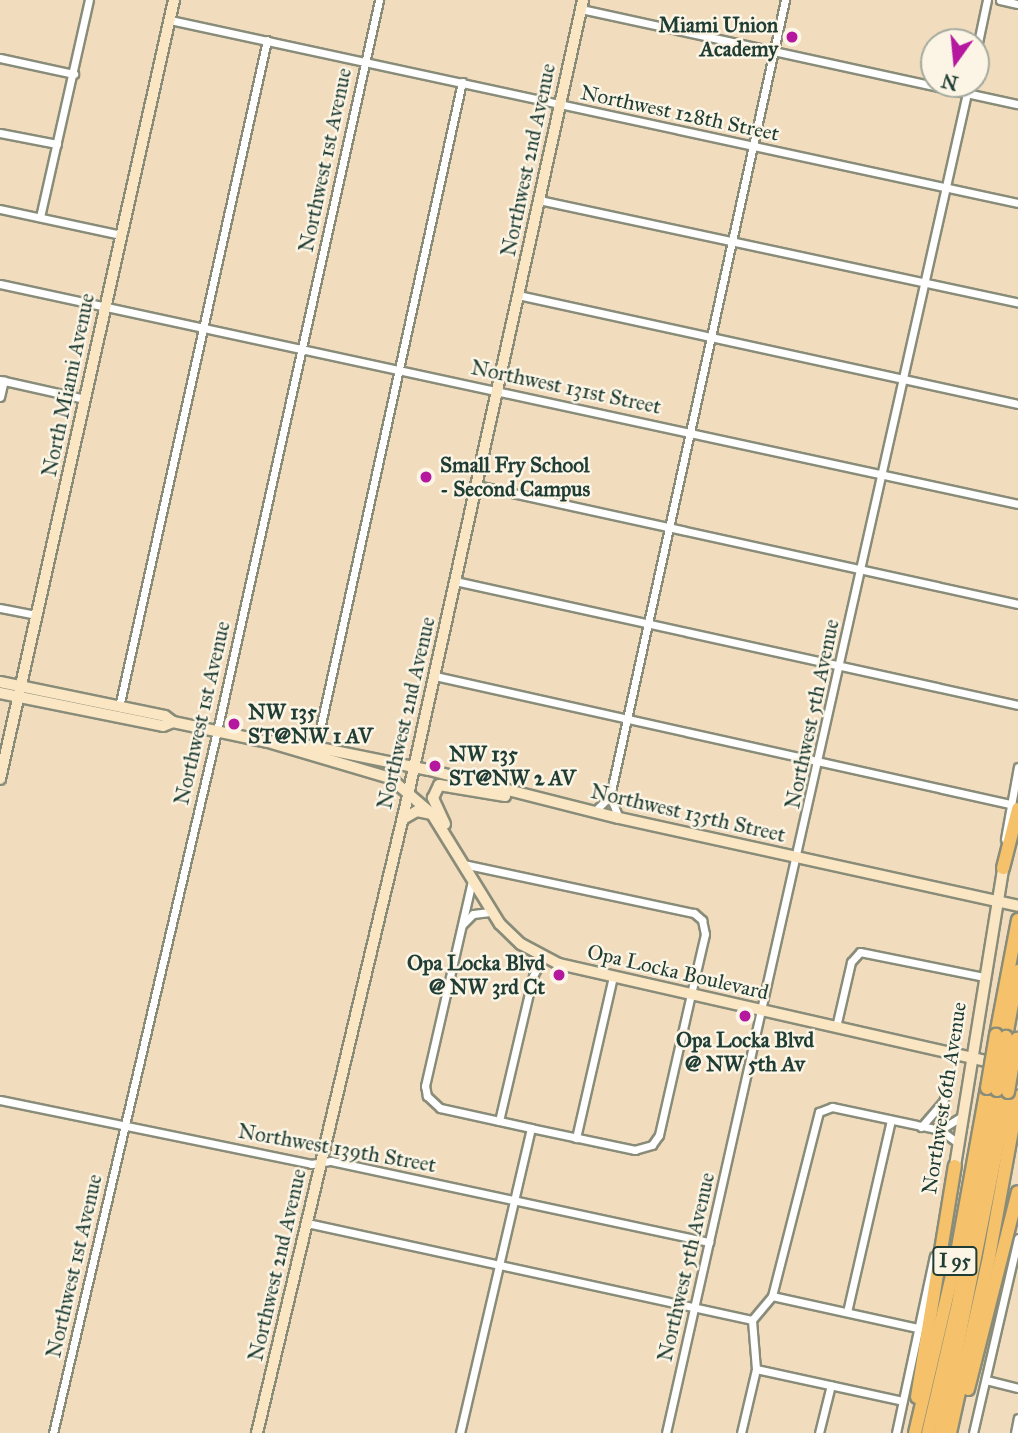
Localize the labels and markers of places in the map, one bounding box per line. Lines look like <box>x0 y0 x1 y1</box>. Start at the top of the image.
place label: Miami Union Academy <box>659 12 778 62</box>
marker: Miami Union Academy <box>784 29 800 45</box>
place label: Small Fry School - Second Campus <box>440 452 590 502</box>
marker: Small Fry School - Second Campus <box>418 469 434 485</box>
place label: NW 135 ST@NW 1 AV <box>248 699 373 749</box>
marker: NW 135 ST@NW 1 AV <box>226 716 242 732</box>
place label: NW 135 ST@NW 2 AV <box>449 741 576 791</box>
marker: NW 135 ST@NW 2 AV <box>427 758 443 774</box>
place label: Opa Locka Blvd @ NW 3rd Ct <box>407 950 545 1000</box>
marker: Opa Locka Blvd @ NW 3rd Ct <box>551 967 567 983</box>
marker: Opa Locka Blvd @ NW 5th Av <box>737 1008 753 1024</box>
place label: Opa Locka Blvd @ NW 5th Av <box>676 1027 814 1077</box>

